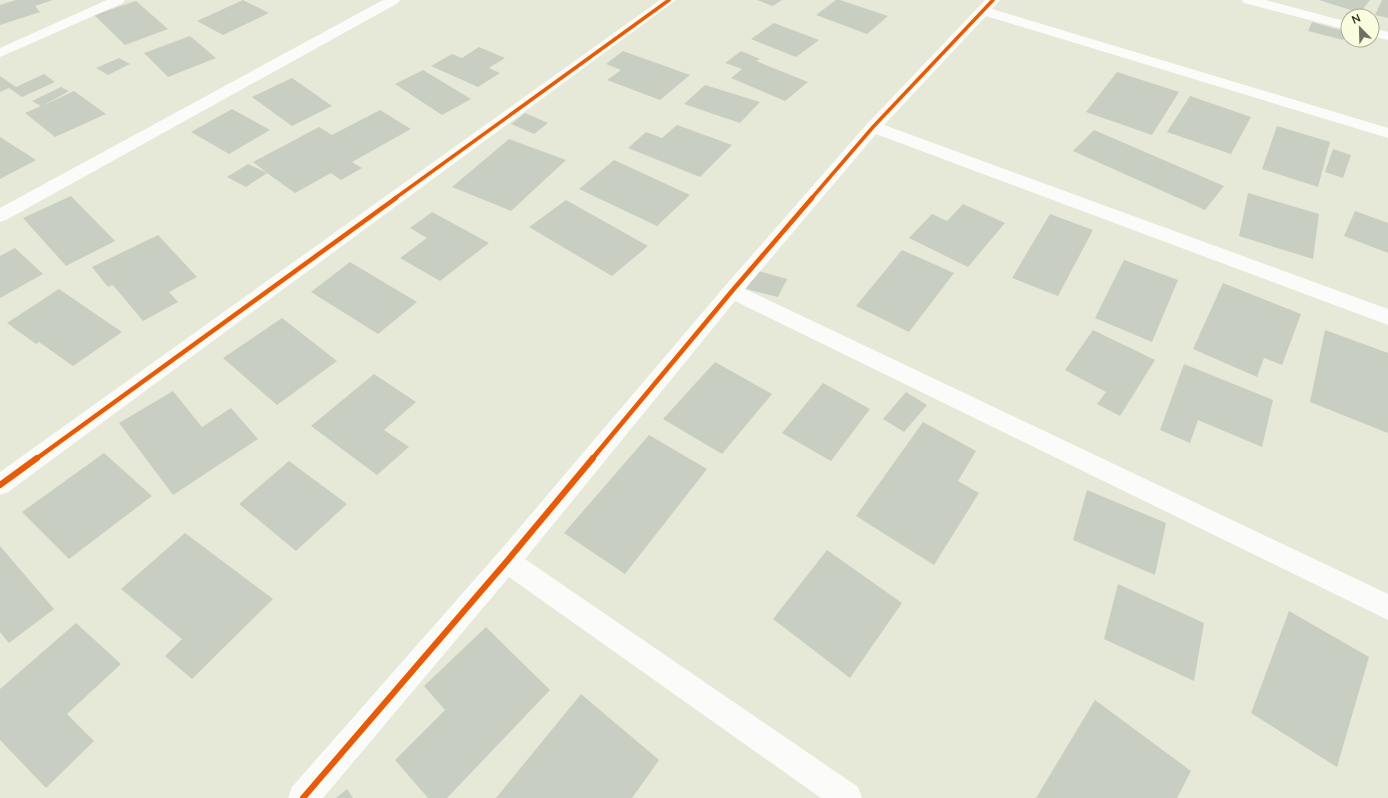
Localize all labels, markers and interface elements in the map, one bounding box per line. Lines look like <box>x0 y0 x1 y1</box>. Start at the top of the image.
north arrow <box>1340 8 1380 48</box>
text: N <box>1350 11 1363 27</box>

